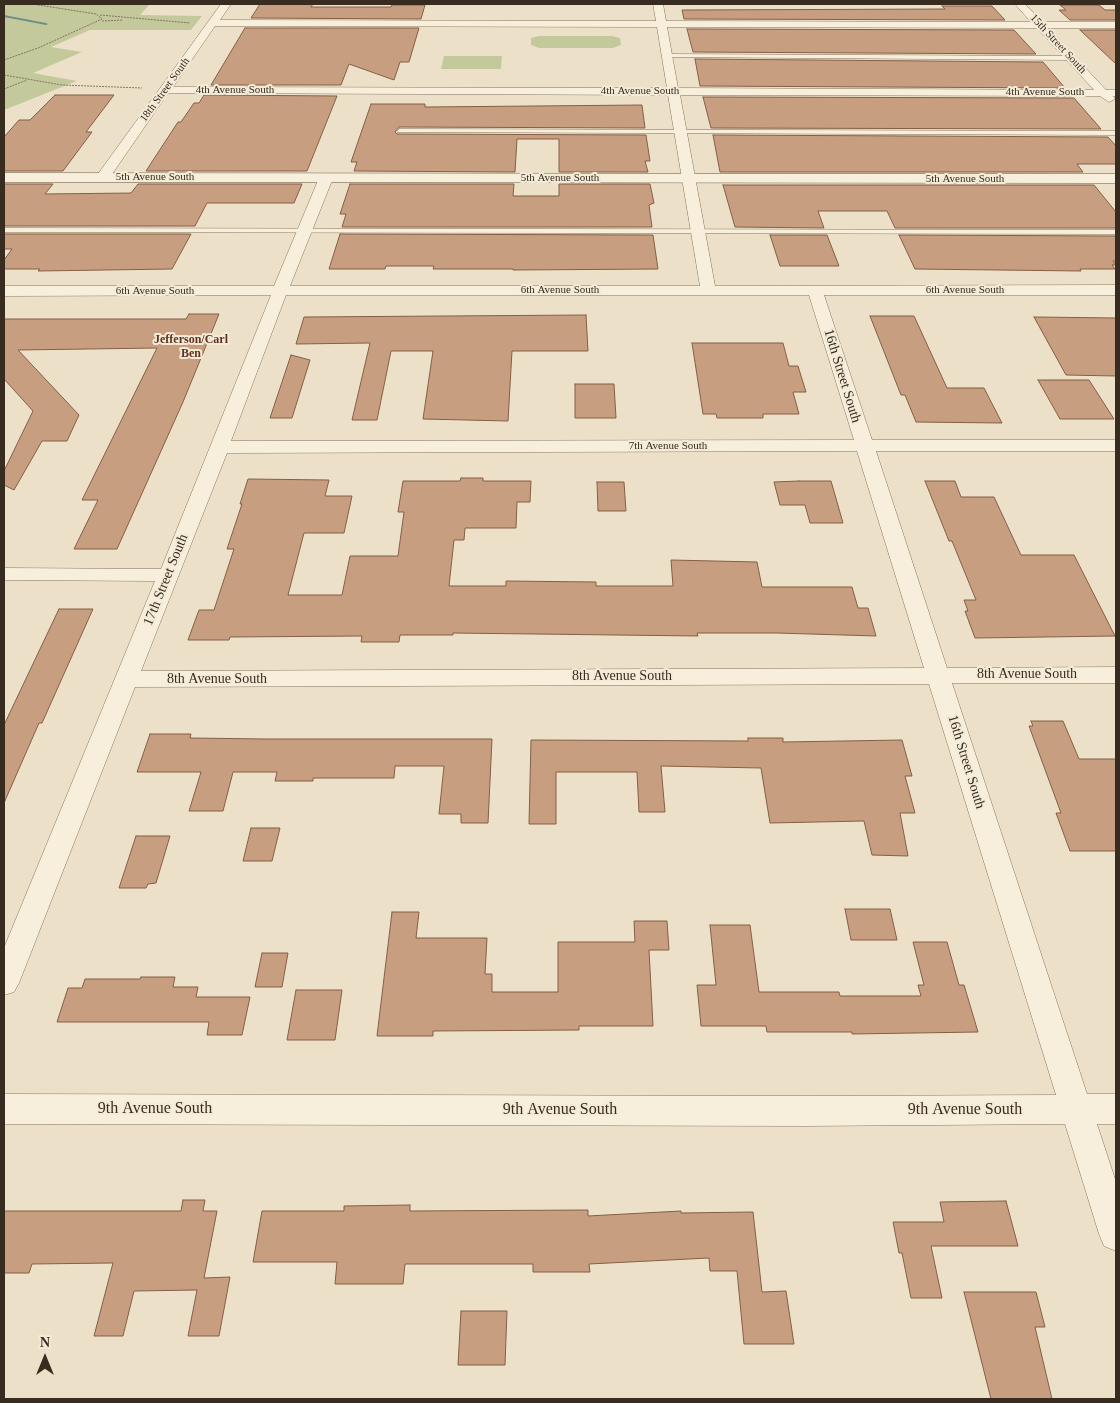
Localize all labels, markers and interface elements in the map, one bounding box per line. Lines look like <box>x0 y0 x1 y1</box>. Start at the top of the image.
street label: 15th Street South <box>1027 12 1089 76</box>
street label: 18th Street South <box>137 55 193 125</box>
street label: 4th Avenue South <box>196 83 274 97</box>
street label: 4th Avenue South <box>601 84 679 98</box>
street label: 4th Avenue South <box>1006 85 1084 99</box>
street label: 5th Avenue South <box>116 170 194 184</box>
street label: 5th Avenue South <box>521 171 599 185</box>
street label: 5th Avenue South <box>926 172 1004 186</box>
street label: 6th Avenue South <box>521 283 599 297</box>
street label: 6th Avenue South <box>926 283 1004 297</box>
street label: 6th Avenue South <box>116 284 194 298</box>
street label: 16th Street South <box>820 327 864 425</box>
district label: Jefferson/Carl Ben <box>154 333 228 361</box>
street label: 7th Avenue South <box>629 439 707 453</box>
street label: 17th Street South <box>140 532 192 628</box>
street label: 8th Avenue South <box>977 666 1077 682</box>
street label: 8th Avenue South <box>572 668 672 684</box>
street label: 8th Avenue South <box>167 671 267 687</box>
street label: 16th Street South <box>944 713 988 811</box>
street label: 9th Avenue South <box>98 1099 212 1119</box>
street label: 9th Avenue South <box>503 1100 617 1120</box>
street label: 9th Avenue South <box>908 1100 1022 1120</box>
north arrow <box>20 1333 70 1383</box>
text: N <box>40 1335 50 1350</box>

